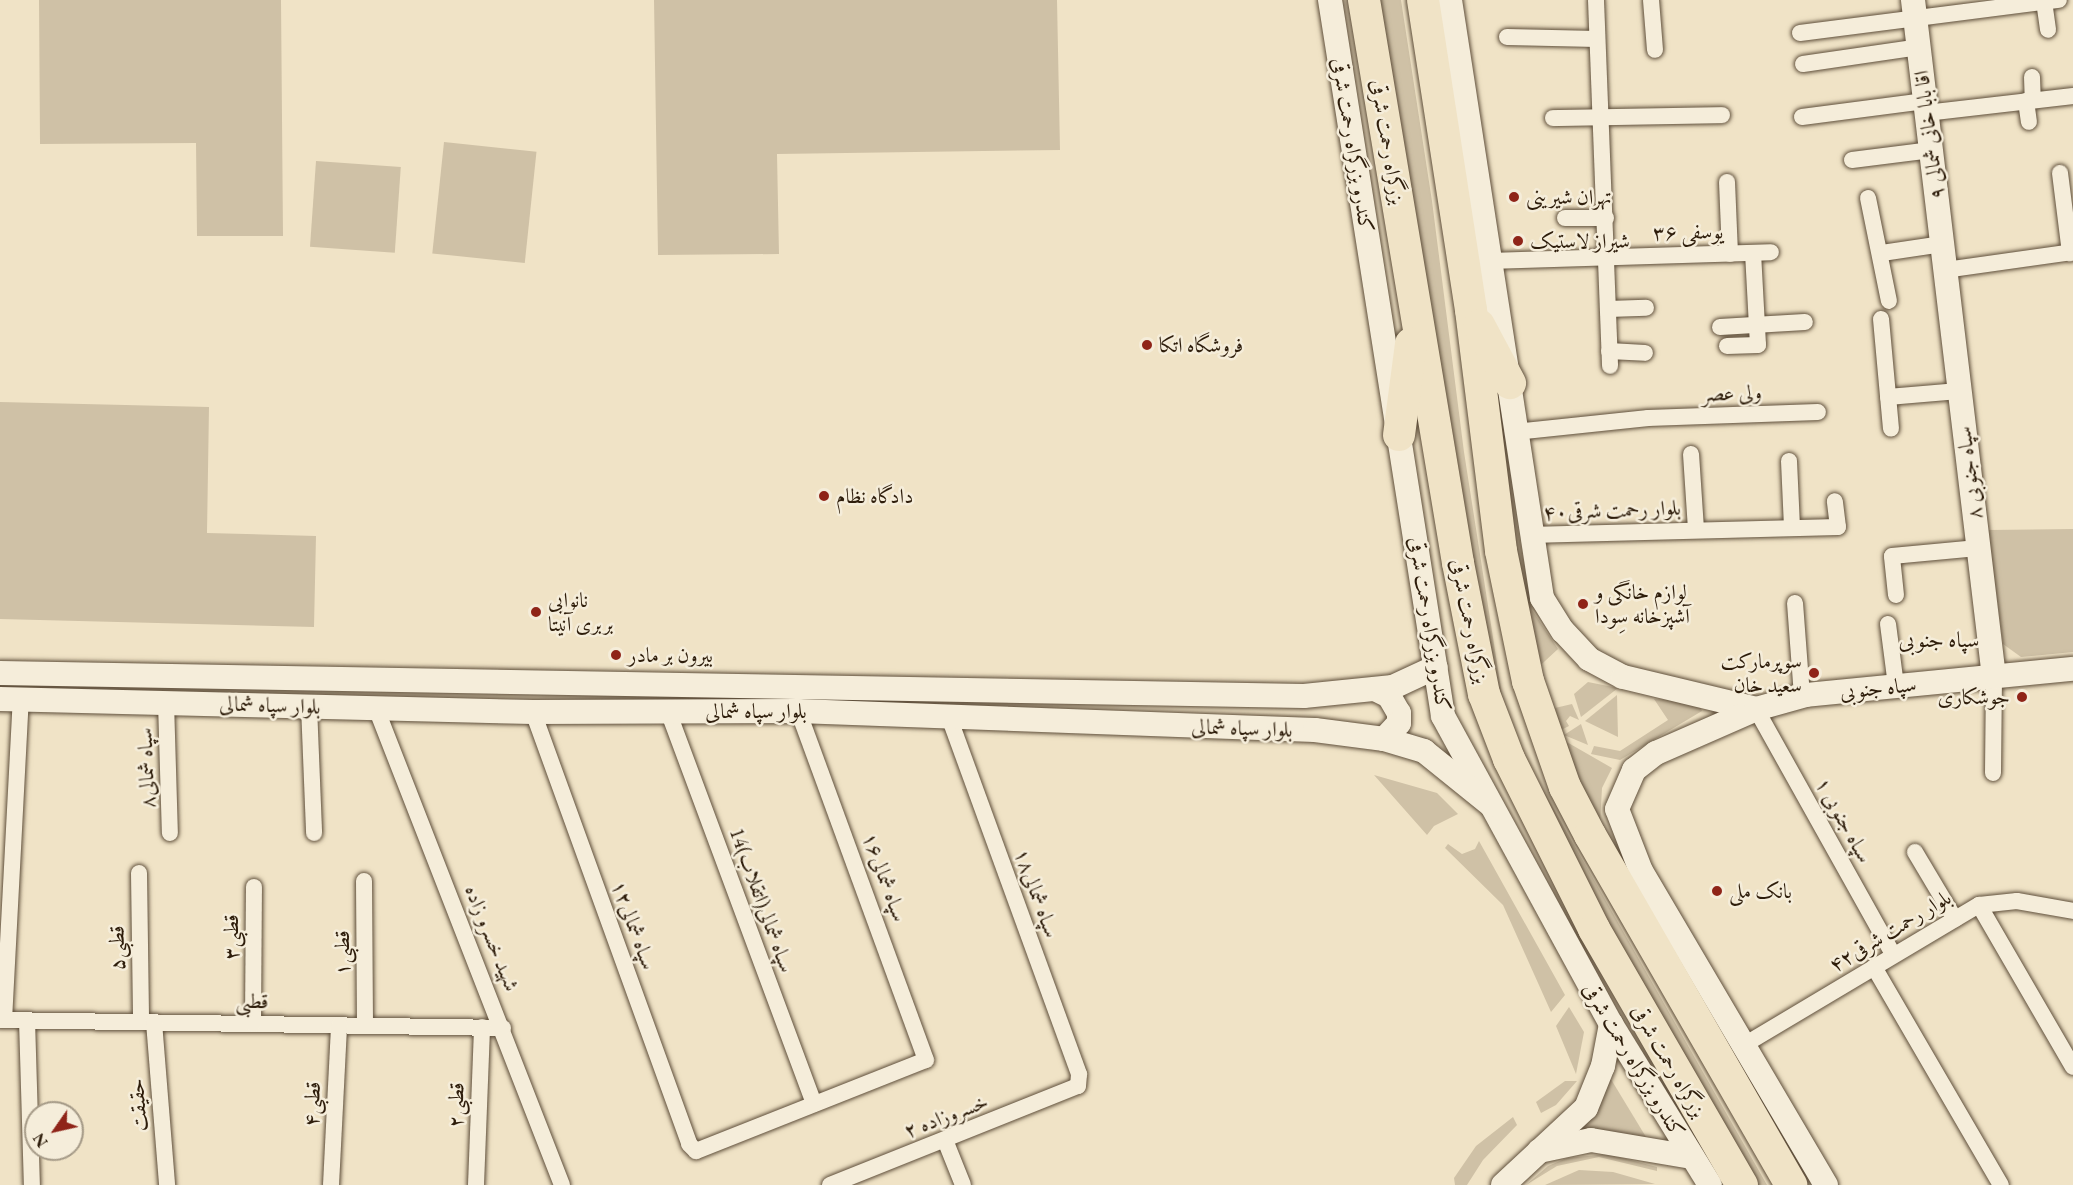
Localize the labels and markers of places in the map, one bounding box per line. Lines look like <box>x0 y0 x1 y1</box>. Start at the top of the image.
place label: تهران شیرینی <box>1526 184 1612 210</box>
marker: تهران شیرینی <box>1507 190 1521 204</box>
place label: شیراز لاستیک <box>1530 228 1630 254</box>
marker: شیراز لاستیک <box>1511 234 1525 248</box>
place label: فروشگاه اتکا <box>1159 332 1243 358</box>
marker: فروشگاه اتکا <box>1140 338 1154 352</box>
place label: دادگاه نظام <box>836 483 913 509</box>
marker: دادگاه نظام <box>817 489 831 503</box>
place label: لوازم خانگی و آشپزخانه سِودا <box>1595 579 1690 629</box>
place label: نانوایی بربری آنیتا <box>548 587 613 637</box>
marker: لوازم خانگی و آشپزخانه سِودا <box>1576 597 1590 611</box>
marker: نانوایی بربری آنیتا <box>529 605 543 619</box>
place label: بیرون بر مادر <box>628 642 713 668</box>
marker: بیرون بر مادر <box>609 648 623 662</box>
place label: سوپرمارکت سعید خان <box>1720 648 1802 698</box>
marker: سوپرمارکت سعید خان <box>1807 666 1821 680</box>
place label: جوشکاری <box>1938 684 2010 710</box>
marker: جوشکاری <box>2015 690 2029 704</box>
place label: بانک ملی <box>1729 878 1792 904</box>
marker: بانک ملی <box>1710 884 1724 898</box>

